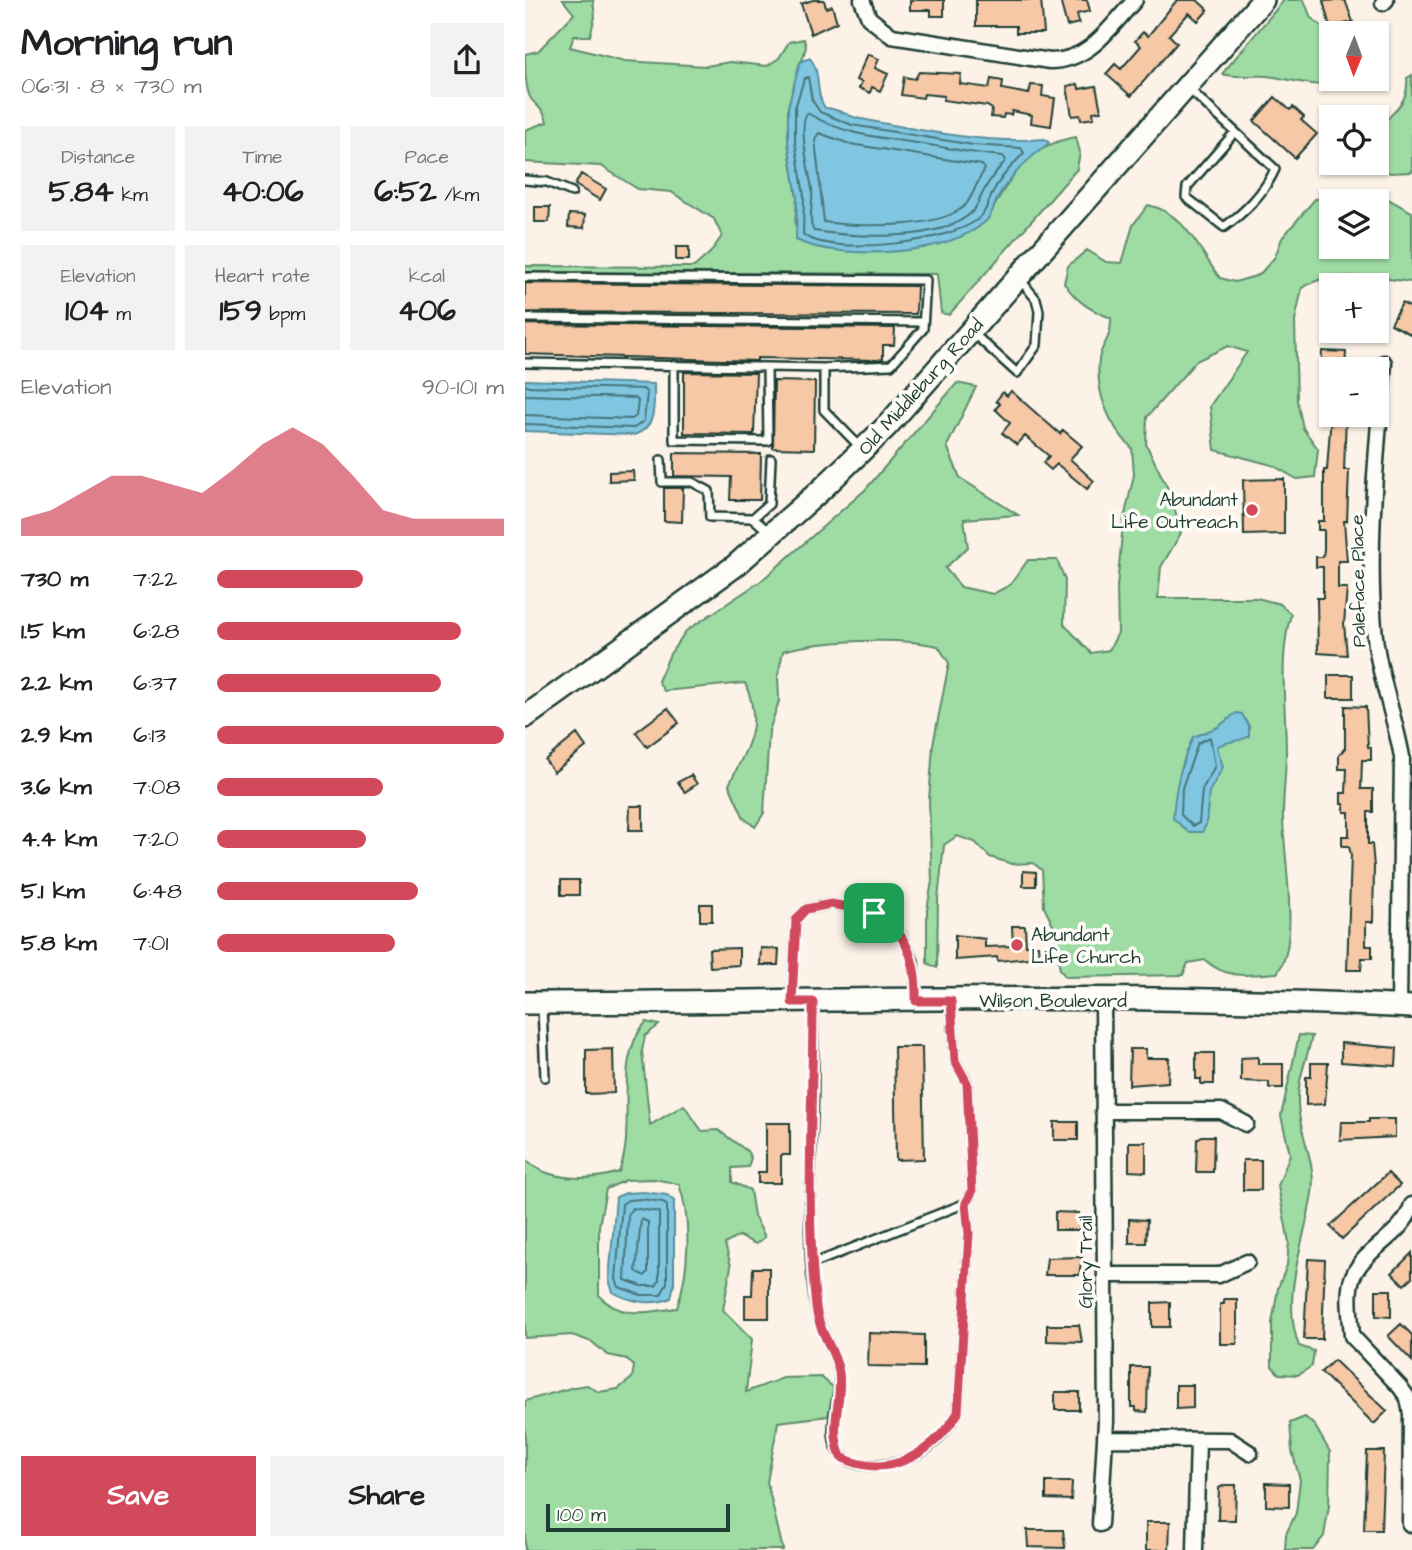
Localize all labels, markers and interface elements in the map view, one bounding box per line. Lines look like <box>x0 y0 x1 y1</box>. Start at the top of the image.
text: Morning run <box>21 18 233 70</box>
north arrow <box>1319 21 1389 91</box>
map controls <box>1319 21 1389 427</box>
button: share <box>430 23 504 97</box>
text: 06:31 · 8 × 730 m <box>21 70 202 102</box>
button: locate <box>1319 105 1389 175</box>
text: Distance <box>61 144 135 171</box>
text: Time <box>243 144 282 171</box>
text: Pace <box>405 144 449 171</box>
text: 5.84 <box>48 171 114 213</box>
text: 40:06 <box>221 171 304 213</box>
text: 6:52 <box>374 171 437 213</box>
text: km <box>114 182 148 209</box>
text: /km <box>437 182 479 209</box>
button: layers <box>1319 189 1389 259</box>
text: Elevation <box>61 263 136 290</box>
text: Heart rate <box>215 263 310 290</box>
text: kcal <box>409 263 445 290</box>
button: + <box>1319 273 1389 343</box>
text: 104 <box>65 290 109 332</box>
text: 159 <box>220 290 262 332</box>
text: 406 <box>398 290 456 332</box>
text: m <box>109 301 131 328</box>
text: bpm <box>262 301 305 328</box>
street label: Old Middleburg Road <box>852 312 991 462</box>
button: − <box>1319 357 1389 427</box>
text: Elevation <box>21 371 112 403</box>
text: 90–101 m <box>422 371 504 403</box>
place label: Abundant Life Outreach <box>1111 487 1239 536</box>
marker: Abundant Life Outreach <box>1244 502 1260 518</box>
street label: Paleface Place <box>1344 514 1373 648</box>
text: 730 m <box>21 563 88 595</box>
text: 7:22 <box>133 563 177 595</box>
text: 1.5 km <box>21 615 85 647</box>
text: 6:28 <box>133 615 179 647</box>
text: 2.2 km <box>21 667 92 699</box>
text: 6:37 <box>133 667 177 699</box>
text: 2.9 km <box>21 719 92 751</box>
text: 6:13 <box>133 719 166 751</box>
text: 3.6 km <box>21 771 92 803</box>
text: 7:08 <box>133 771 180 803</box>
text: 4.4 km <box>21 823 97 855</box>
text: 7:20 <box>133 823 179 855</box>
text: 5.1 km <box>21 875 85 907</box>
text: 6:48 <box>133 875 182 907</box>
pin <box>844 883 904 943</box>
icon: arrive <box>855 894 893 932</box>
place label: Abundant Life Church <box>1031 922 1141 971</box>
text: 5.8 km <box>21 927 97 959</box>
text: 7:01 <box>133 927 168 959</box>
marker: Abundant Life Church <box>1009 937 1025 953</box>
street label: Wilson Boulevard <box>979 988 1127 1015</box>
street label: Glory Trail <box>1073 1215 1101 1309</box>
button: Save <box>21 1456 256 1536</box>
button: Share <box>270 1456 504 1536</box>
scale bar <box>546 1501 730 1533</box>
text: 100 m <box>557 1502 606 1529</box>

